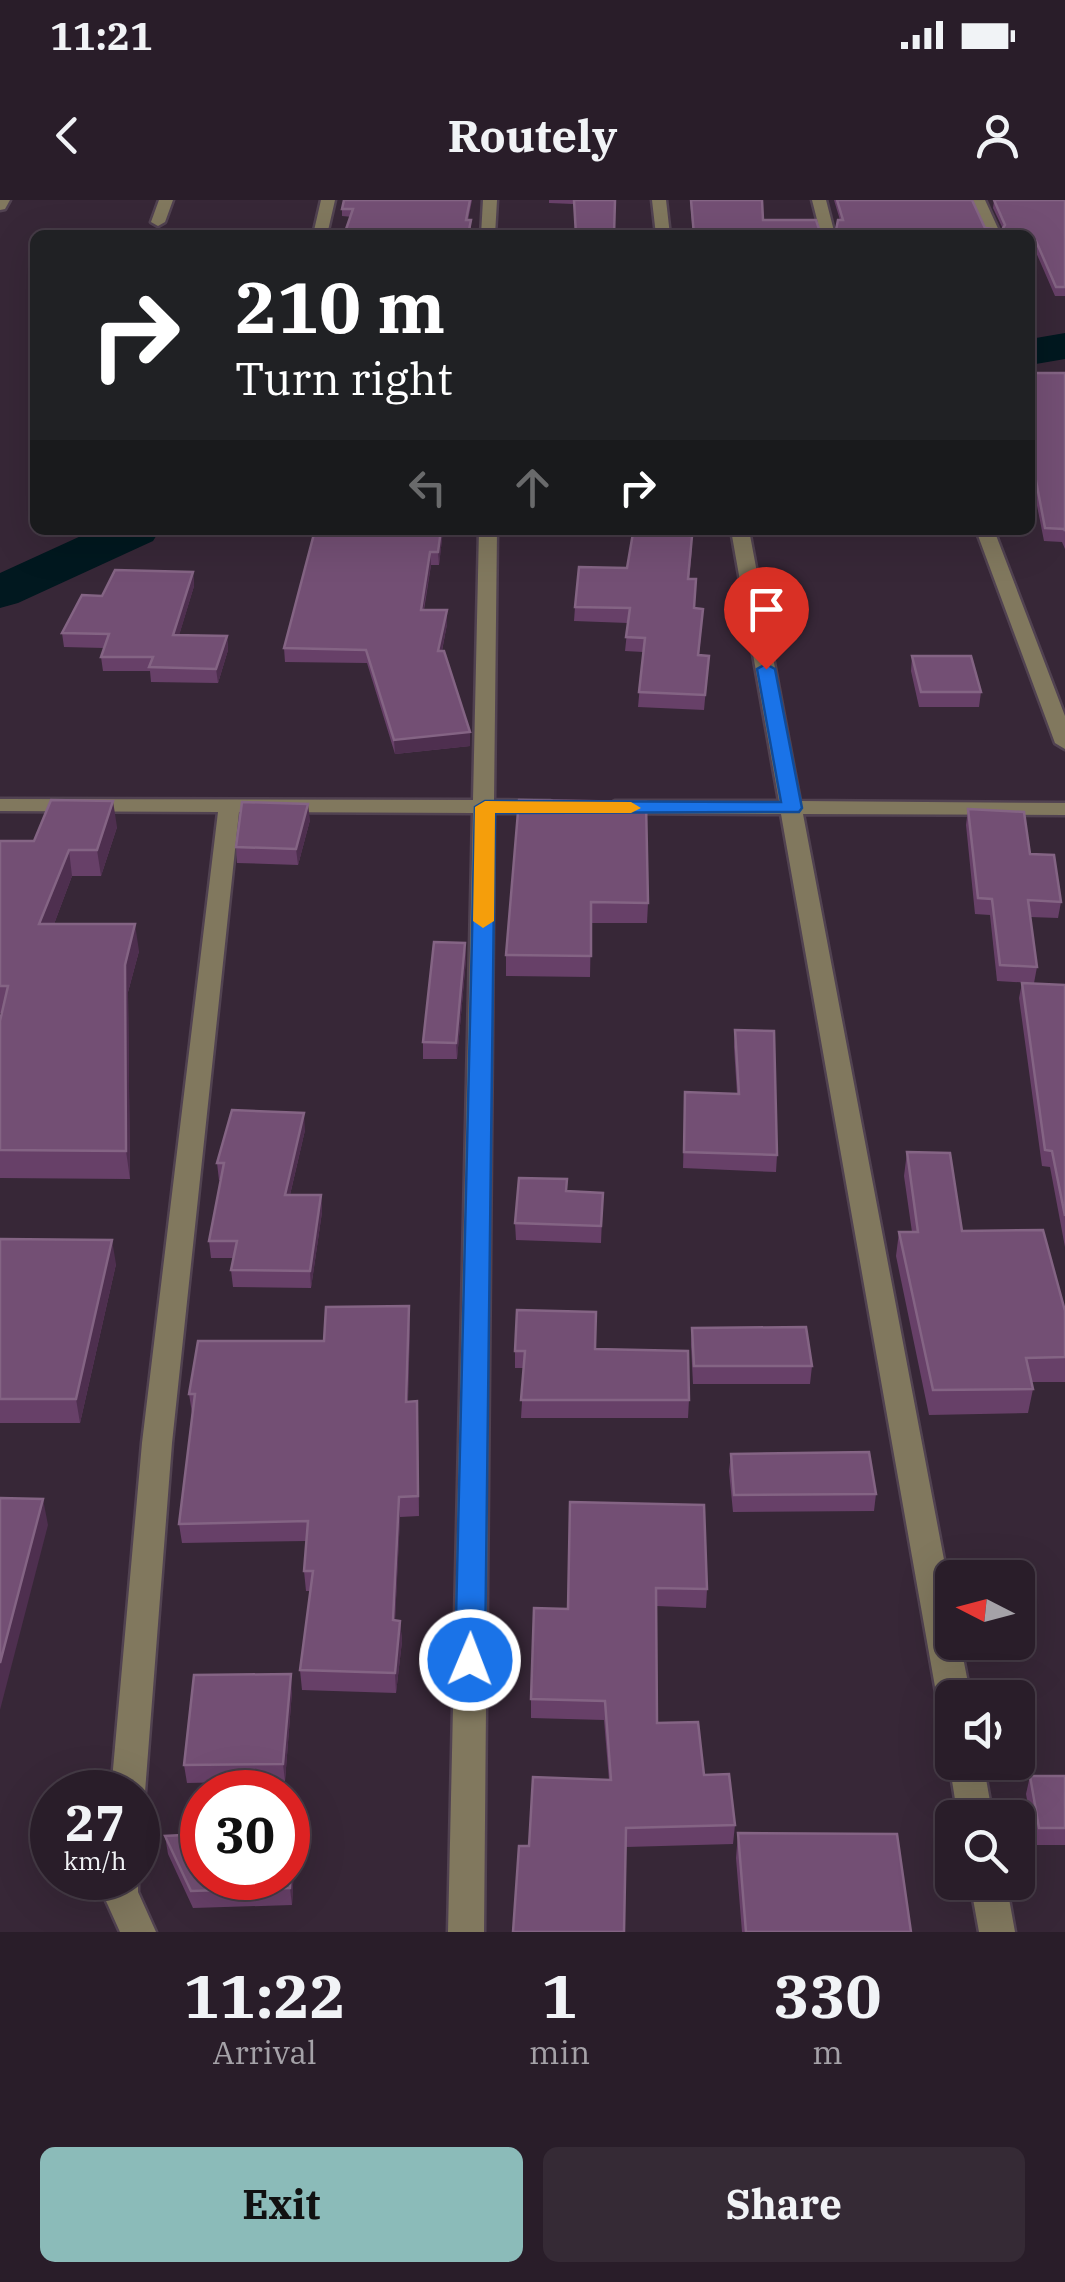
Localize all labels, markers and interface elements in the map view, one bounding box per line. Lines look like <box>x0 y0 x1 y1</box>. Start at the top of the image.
text: 11:21 <box>50 11 153 60</box>
text: Routely <box>448 106 617 164</box>
icon: back <box>40 108 95 163</box>
icon: person <box>970 108 1025 163</box>
text: 210 m <box>235 261 445 352</box>
icon: right <box>70 270 200 400</box>
text: Turn right <box>235 349 453 407</box>
icon: left <box>400 460 455 515</box>
icon: ahead <box>505 460 560 515</box>
icon: right <box>610 460 665 515</box>
pin <box>724 567 809 670</box>
icon: arrive <box>739 582 794 637</box>
north arrow <box>935 1560 1035 1660</box>
map controls <box>935 1560 1035 1900</box>
position arrow <box>418 1608 522 1712</box>
button: sound <box>935 1680 1035 1780</box>
speed limit sign: 30 <box>180 1770 310 1900</box>
text: 27 <box>65 1790 125 1855</box>
button: search <box>935 1800 1035 1900</box>
text: km/h <box>63 1844 127 1877</box>
text: 11:22 <box>183 1956 346 2035</box>
text: 1 <box>542 1956 578 2035</box>
text: 330 <box>774 1956 882 2035</box>
text: Arrival <box>212 2031 317 2073</box>
text: min <box>529 2031 590 2073</box>
text: m <box>812 2031 843 2073</box>
button: Exit <box>40 2147 523 2262</box>
button: Share <box>543 2147 1025 2262</box>

